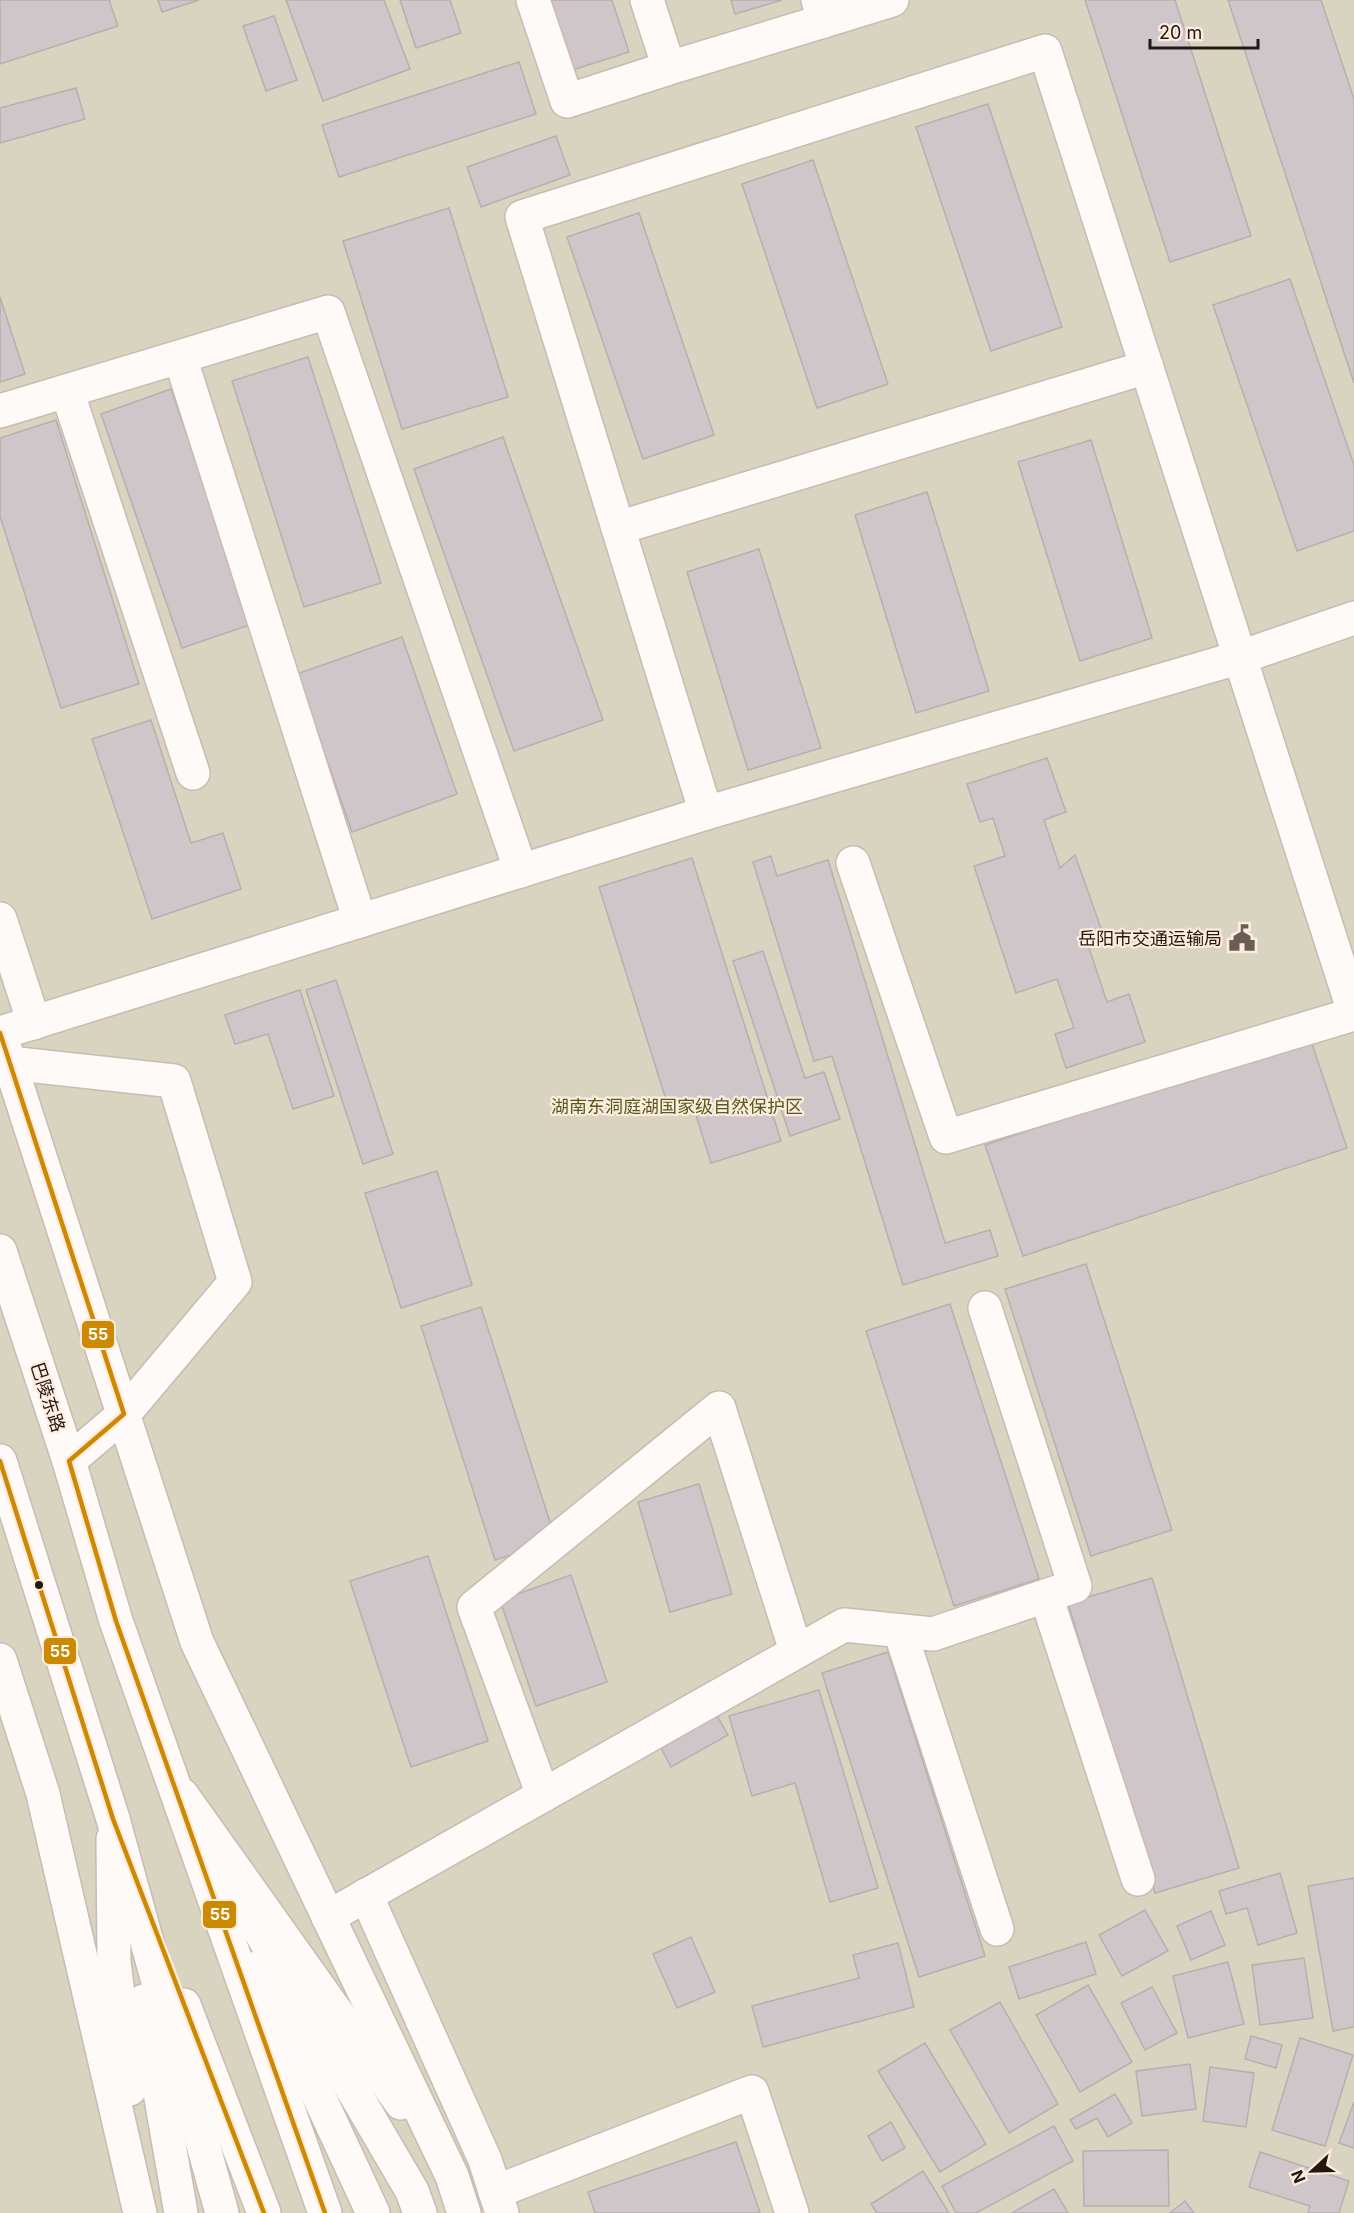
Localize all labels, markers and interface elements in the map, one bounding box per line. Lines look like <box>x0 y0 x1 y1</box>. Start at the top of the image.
scale bar <box>1150 12 1258 50</box>
text: 20 m <box>1159 22 1202 43</box>
public building icon: 岳阳市交通运输局 <box>1227 923 1257 953</box>
place label: 岳阳市交通运输局 <box>1078 928 1222 949</box>
park label: 湖南东洞庭湖国家级自然保护区 <box>551 1096 803 1117</box>
line badge: 55 <box>81 1320 115 1349</box>
text: 55 <box>88 1324 108 1344</box>
street label: 巴陵东路 <box>27 1360 69 1434</box>
unlabelled marker <box>33 1579 45 1591</box>
line badge: 55 <box>43 1637 77 1665</box>
text: 55 <box>50 1641 70 1661</box>
line badge: 55 <box>202 1900 237 1929</box>
text: 55 <box>210 1904 230 1924</box>
north arrow <box>1282 2141 1342 2201</box>
text: N <box>1287 2167 1310 2186</box>

